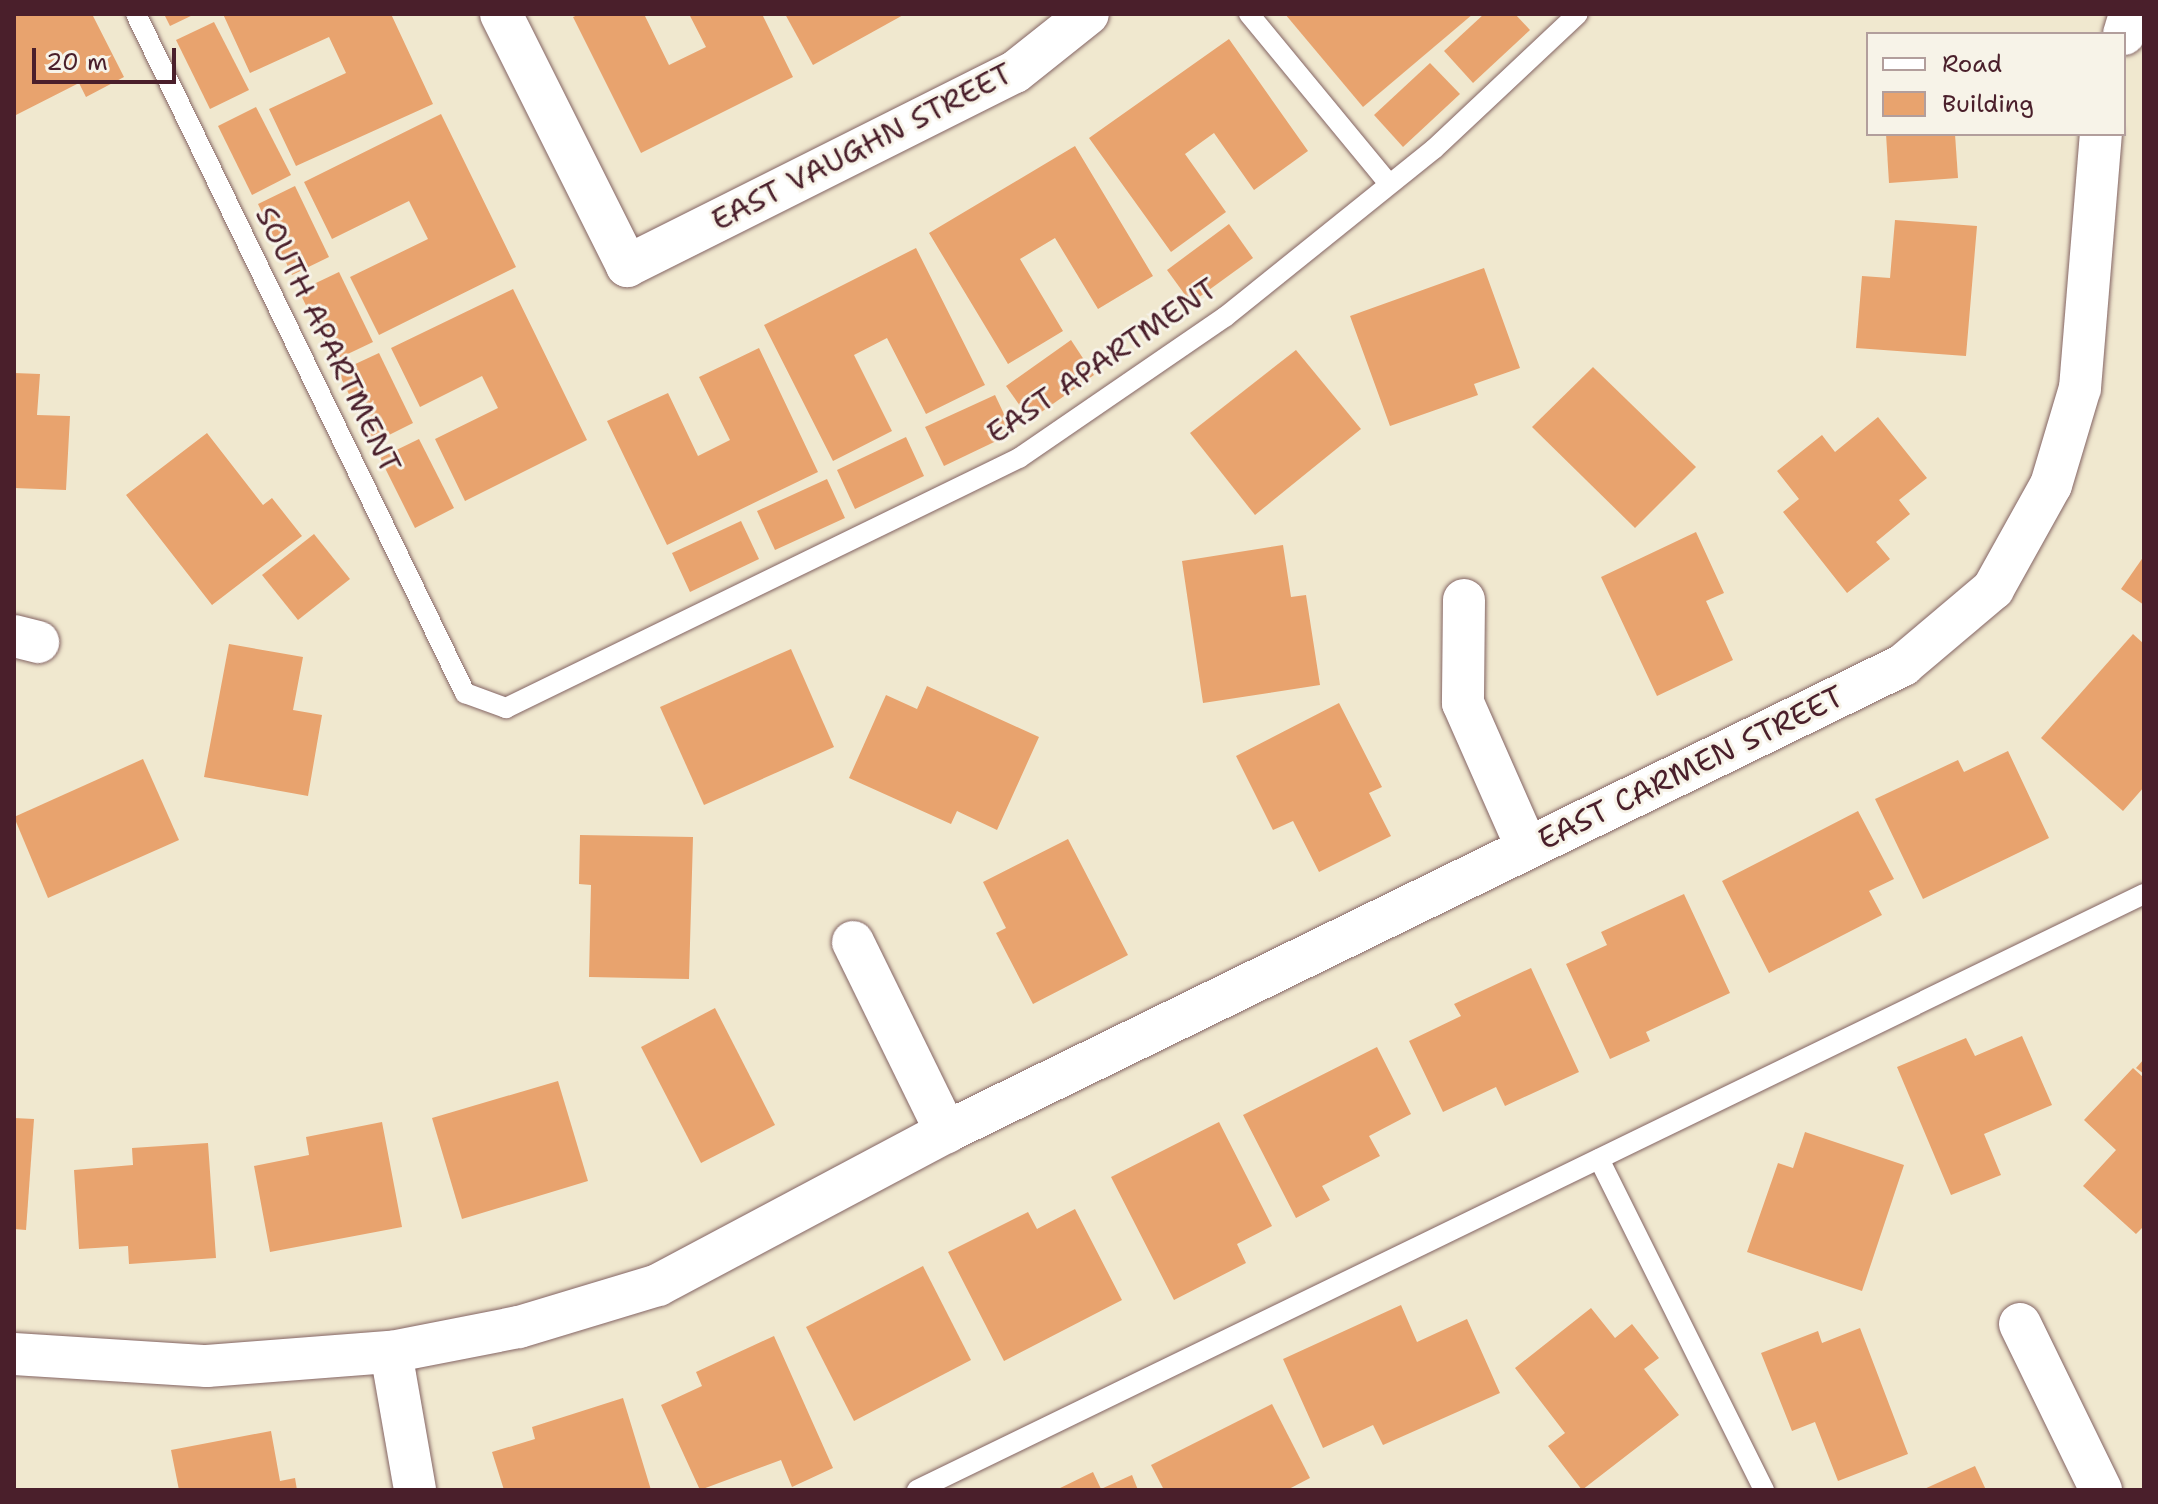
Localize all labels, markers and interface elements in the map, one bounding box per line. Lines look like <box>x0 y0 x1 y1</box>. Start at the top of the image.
scale bar <box>36 32 180 82</box>
legend <box>1866 32 2126 136</box>
text: 20 m <box>46 46 108 78</box>
text: Road <box>1942 48 2002 80</box>
street label: EAST VAUGHN STREET <box>706 55 1018 239</box>
text: Building <box>1942 88 2034 120</box>
street label: SOUTH APARTMENT <box>248 201 408 479</box>
street label: EAST APARTMENT <box>980 271 1224 451</box>
street label: EAST CARMEN STREET <box>1532 678 1850 858</box>

